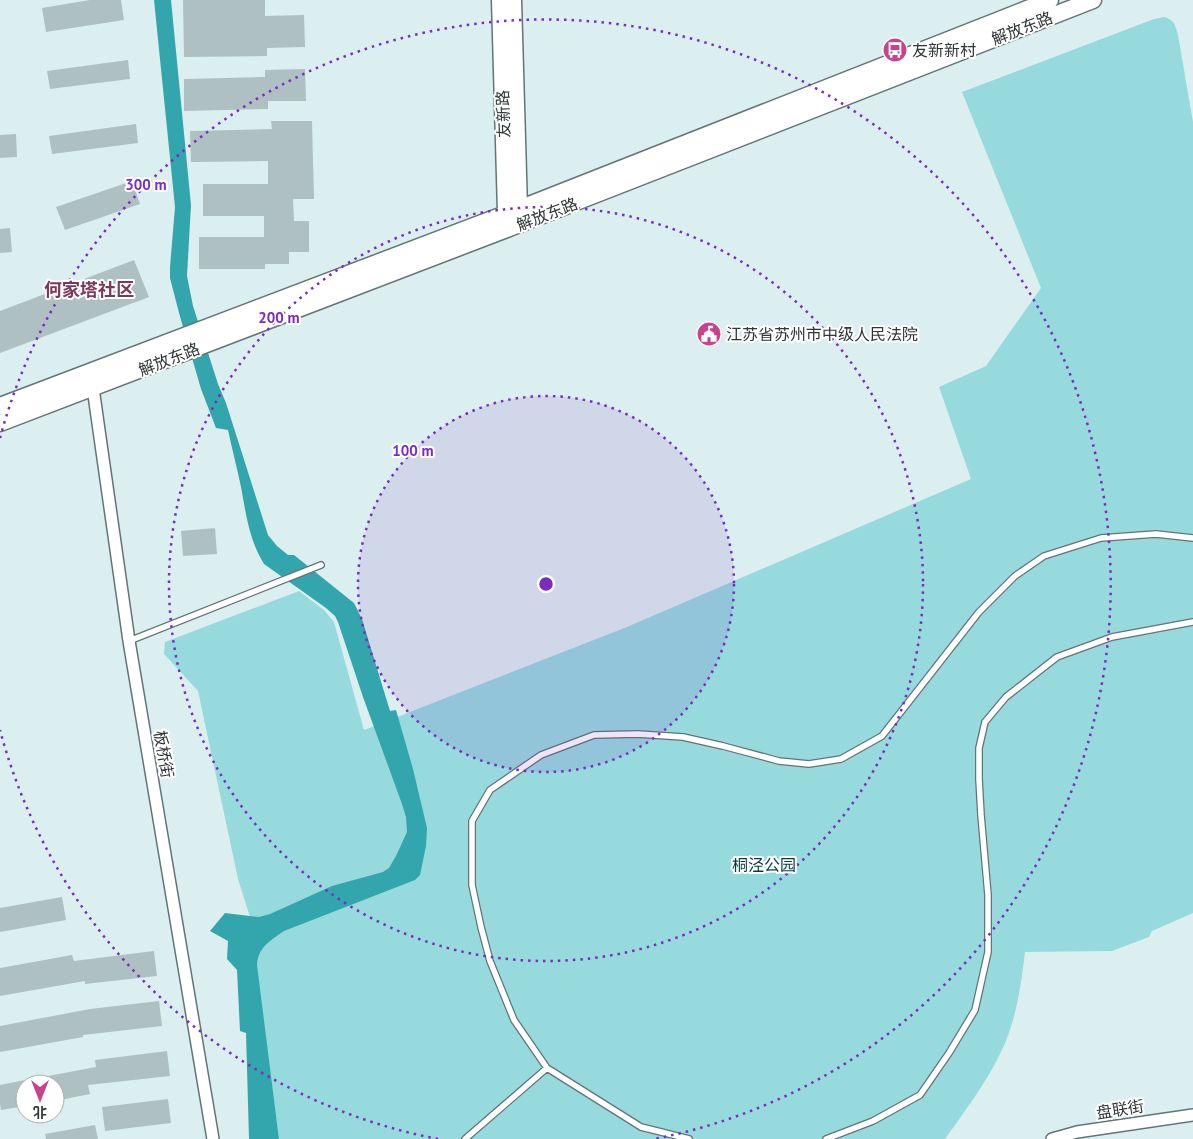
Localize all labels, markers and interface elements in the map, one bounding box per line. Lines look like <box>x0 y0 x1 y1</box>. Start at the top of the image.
street label: 解放东路 <box>989 7 1055 49</box>
bus stop icon: 友新新村 <box>882 37 908 63</box>
place label: 友新新村 <box>912 40 976 60</box>
street label: 友新路 <box>492 90 514 138</box>
text: 300 m <box>125 175 167 194</box>
street label: 解放东路 <box>514 193 580 235</box>
district label: 何家塔社区 <box>44 278 134 301</box>
text: 200 m <box>258 308 300 327</box>
public building icon: 江苏省苏州市中级人民法院 <box>696 321 722 347</box>
place label: 江苏省苏州市中级人民法院 <box>726 324 918 344</box>
street label: 解放东路 <box>136 338 202 380</box>
text: 100 m <box>392 441 434 460</box>
centre of rings <box>537 575 555 593</box>
street label: 板桥街 <box>150 729 178 779</box>
park label: 桐泾公园 <box>732 855 796 875</box>
north arrow <box>15 1074 65 1124</box>
street label: 盘联街 <box>1095 1095 1145 1123</box>
text: 北 <box>33 1103 47 1121</box>

